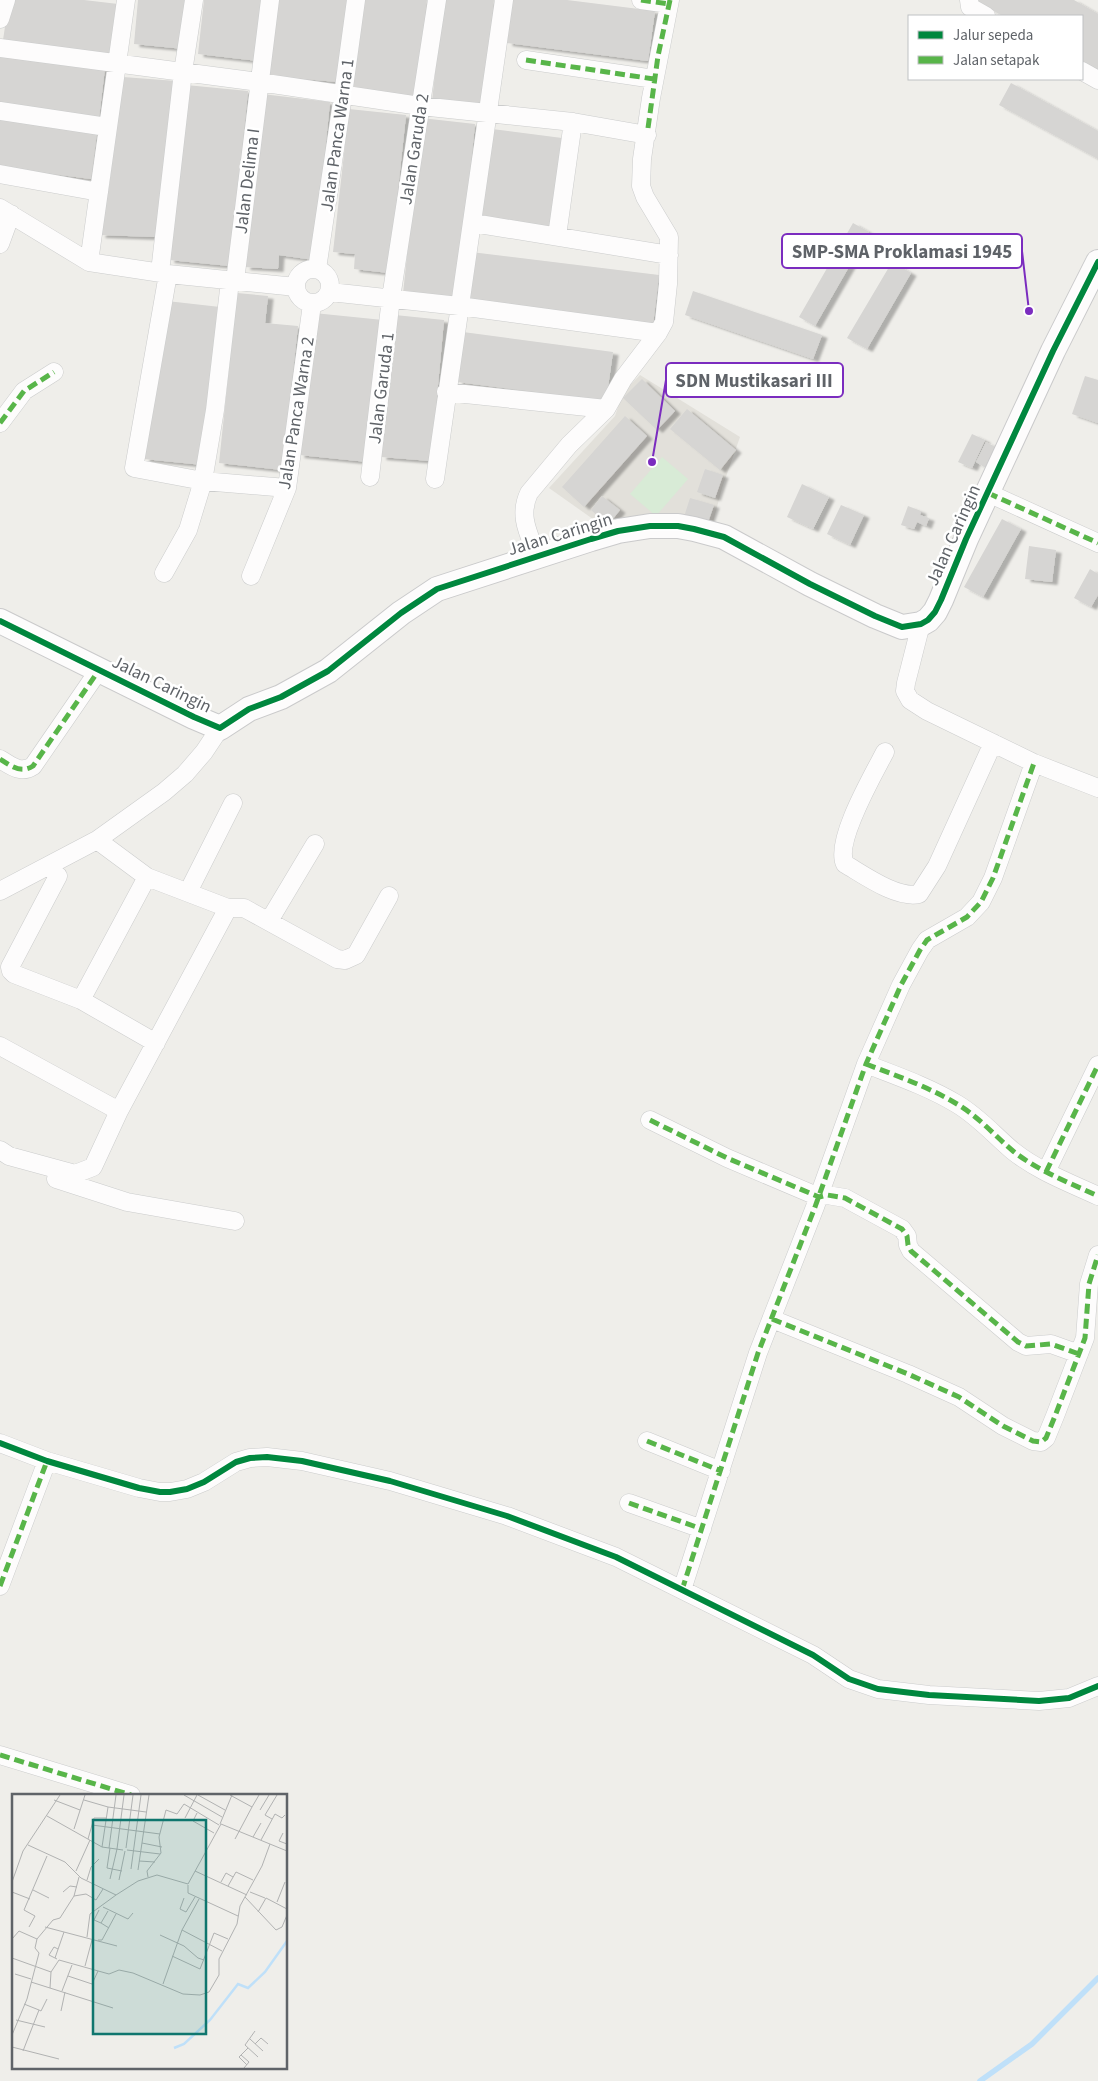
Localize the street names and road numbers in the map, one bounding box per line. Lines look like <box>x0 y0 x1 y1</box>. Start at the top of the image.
street label: Jalan Panca Warna 1 <box>314 57 361 213</box>
street label: Jalan Garuda 2 <box>393 91 436 207</box>
street label: Jalan Delima I <box>229 127 266 235</box>
street label: Jalan Garuda 1 <box>362 331 401 445</box>
street label: Jalan Panca Warna 2 <box>272 335 321 491</box>
street label: Jalan Caringin <box>920 481 987 590</box>
street label: Jalan Caringin <box>505 507 615 562</box>
street label: Jalan Caringin <box>108 650 216 719</box>

